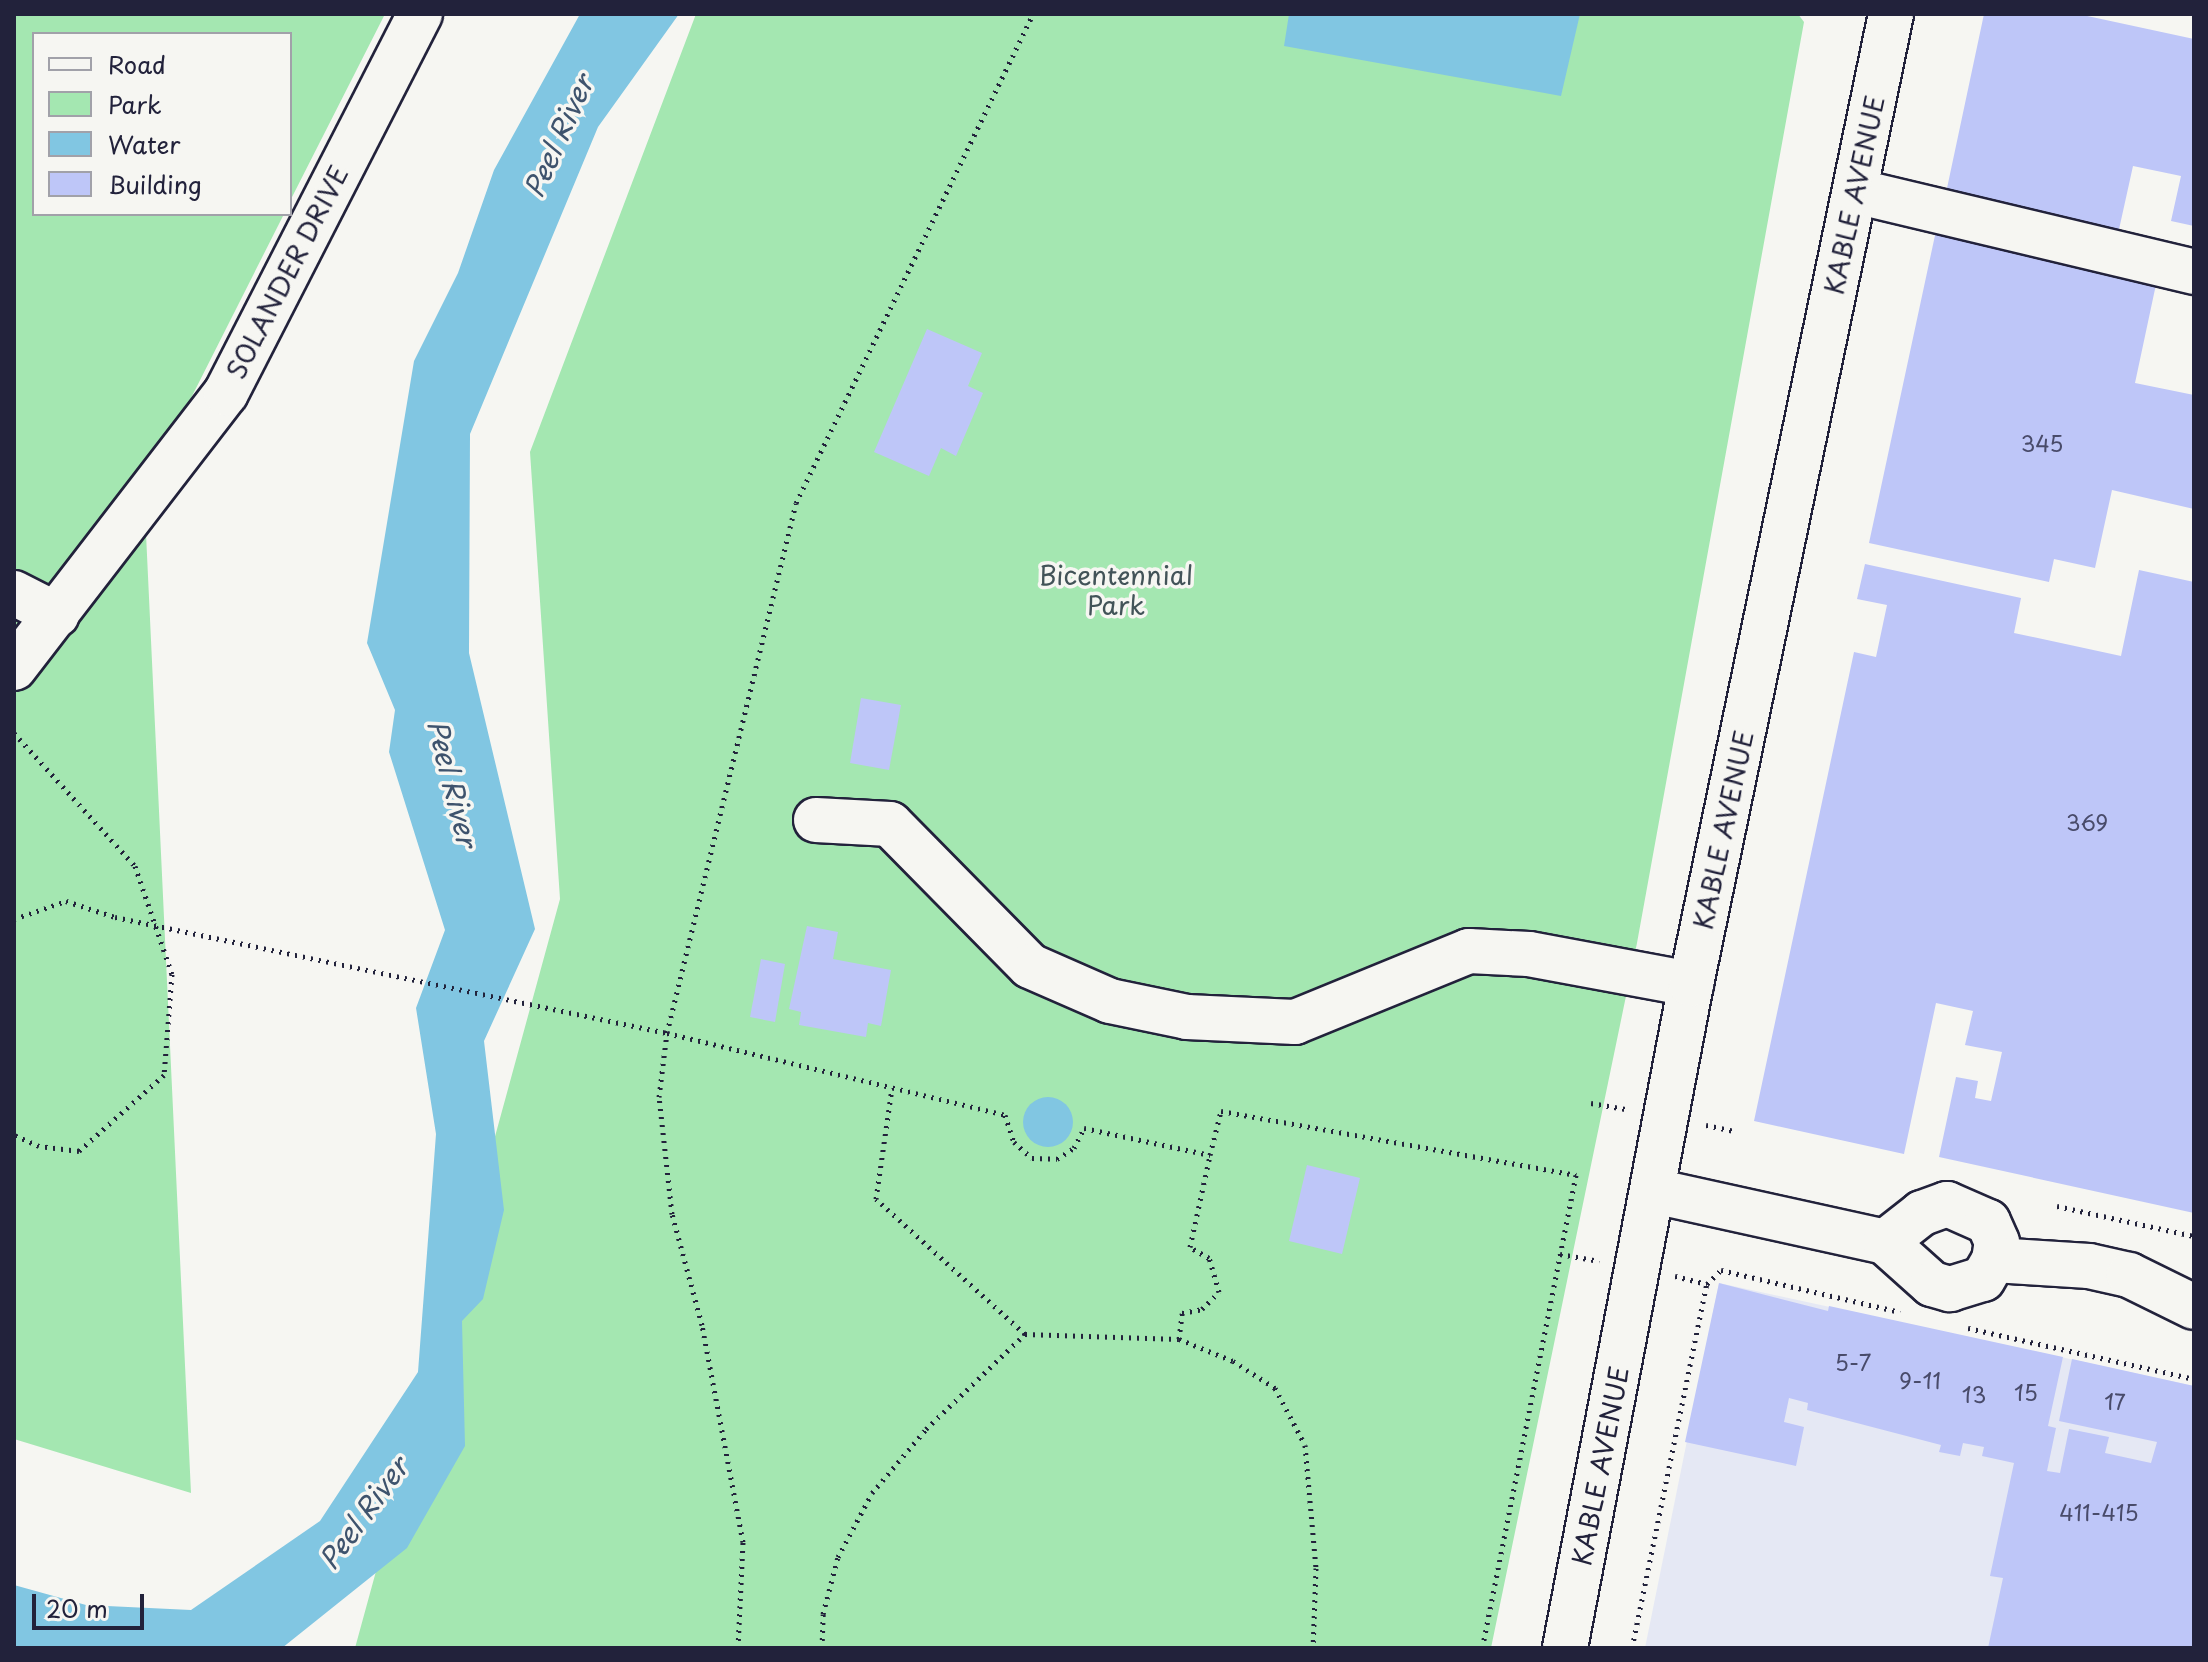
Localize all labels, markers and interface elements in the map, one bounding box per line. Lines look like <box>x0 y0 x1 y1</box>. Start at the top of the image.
legend <box>32 32 292 216</box>
text: Road <box>108 46 166 82</box>
water label: Peel River <box>516 69 600 203</box>
text: Park <box>108 86 162 122</box>
street label: KABLE AVENUE <box>1818 93 1890 297</box>
text: Water <box>108 126 180 162</box>
street label: SOLANDER DRIVE <box>220 160 354 384</box>
text: Building <box>108 166 202 202</box>
house number: 345 <box>2021 430 2063 456</box>
park label: Bicentennial Park <box>1039 559 1193 620</box>
water label: Peel River <box>421 715 485 851</box>
street label: KABLE AVENUE <box>1687 728 1759 932</box>
house number: 369 <box>2066 809 2108 835</box>
house number: 5-7 <box>1835 1349 1871 1375</box>
street label: KABLE AVENUE <box>1565 1364 1635 1568</box>
house number: 9-11 <box>1899 1367 1941 1393</box>
house number: 15 <box>2014 1379 2038 1405</box>
house number: 13 <box>1962 1381 1986 1407</box>
house number: 17 <box>2104 1388 2126 1414</box>
water label: Peel River <box>311 1450 415 1576</box>
house number: 411-415 <box>2059 1499 2139 1525</box>
scale bar <box>36 1578 148 1628</box>
text: 20 m <box>46 1590 108 1626</box>

